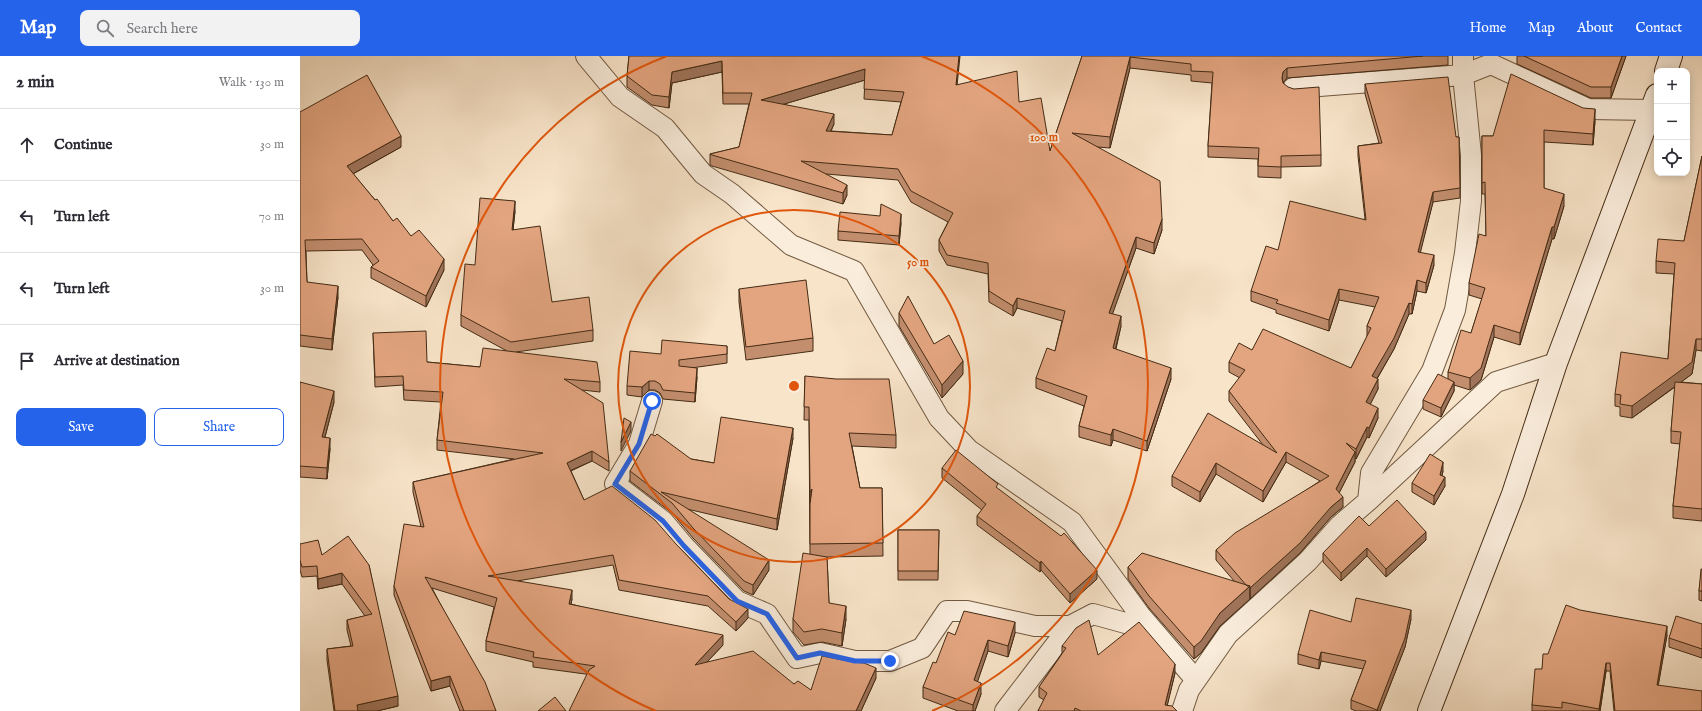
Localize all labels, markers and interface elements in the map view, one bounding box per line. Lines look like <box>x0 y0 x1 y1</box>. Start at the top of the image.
search box <box>80 10 360 46</box>
text: Map <box>20 16 56 40</box>
icon: search <box>94 17 116 39</box>
text: Search here <box>126 19 198 38</box>
text: Home <box>1470 19 1506 37</box>
text: Map <box>1528 19 1555 37</box>
text: About <box>1577 19 1613 37</box>
text: Contact <box>1635 19 1682 37</box>
map controls <box>1654 68 1690 176</box>
button: + <box>1654 68 1690 104</box>
text: 2 min <box>16 72 54 93</box>
text: Walk · 130 m <box>219 74 284 91</box>
button: − <box>1654 104 1690 140</box>
text: 100 m <box>1030 130 1059 145</box>
icon: ahead <box>16 134 38 156</box>
text: Continue <box>54 135 112 154</box>
text: 30 m <box>260 136 284 153</box>
button: locate <box>1654 140 1690 176</box>
icon: left <box>16 206 38 228</box>
text: Turn left <box>54 207 110 226</box>
text: 70 m <box>259 208 284 225</box>
text: 50 m <box>907 255 930 270</box>
icon: left <box>16 278 38 300</box>
text: Turn left <box>54 279 110 298</box>
text: 30 m <box>260 280 284 297</box>
icon: arrive <box>16 350 38 372</box>
text: Arrive at destination <box>54 351 180 370</box>
centre of rings <box>787 379 801 393</box>
route start <box>643 392 661 410</box>
button: Save <box>16 408 146 446</box>
button: Share <box>154 408 284 446</box>
route end <box>881 652 899 670</box>

